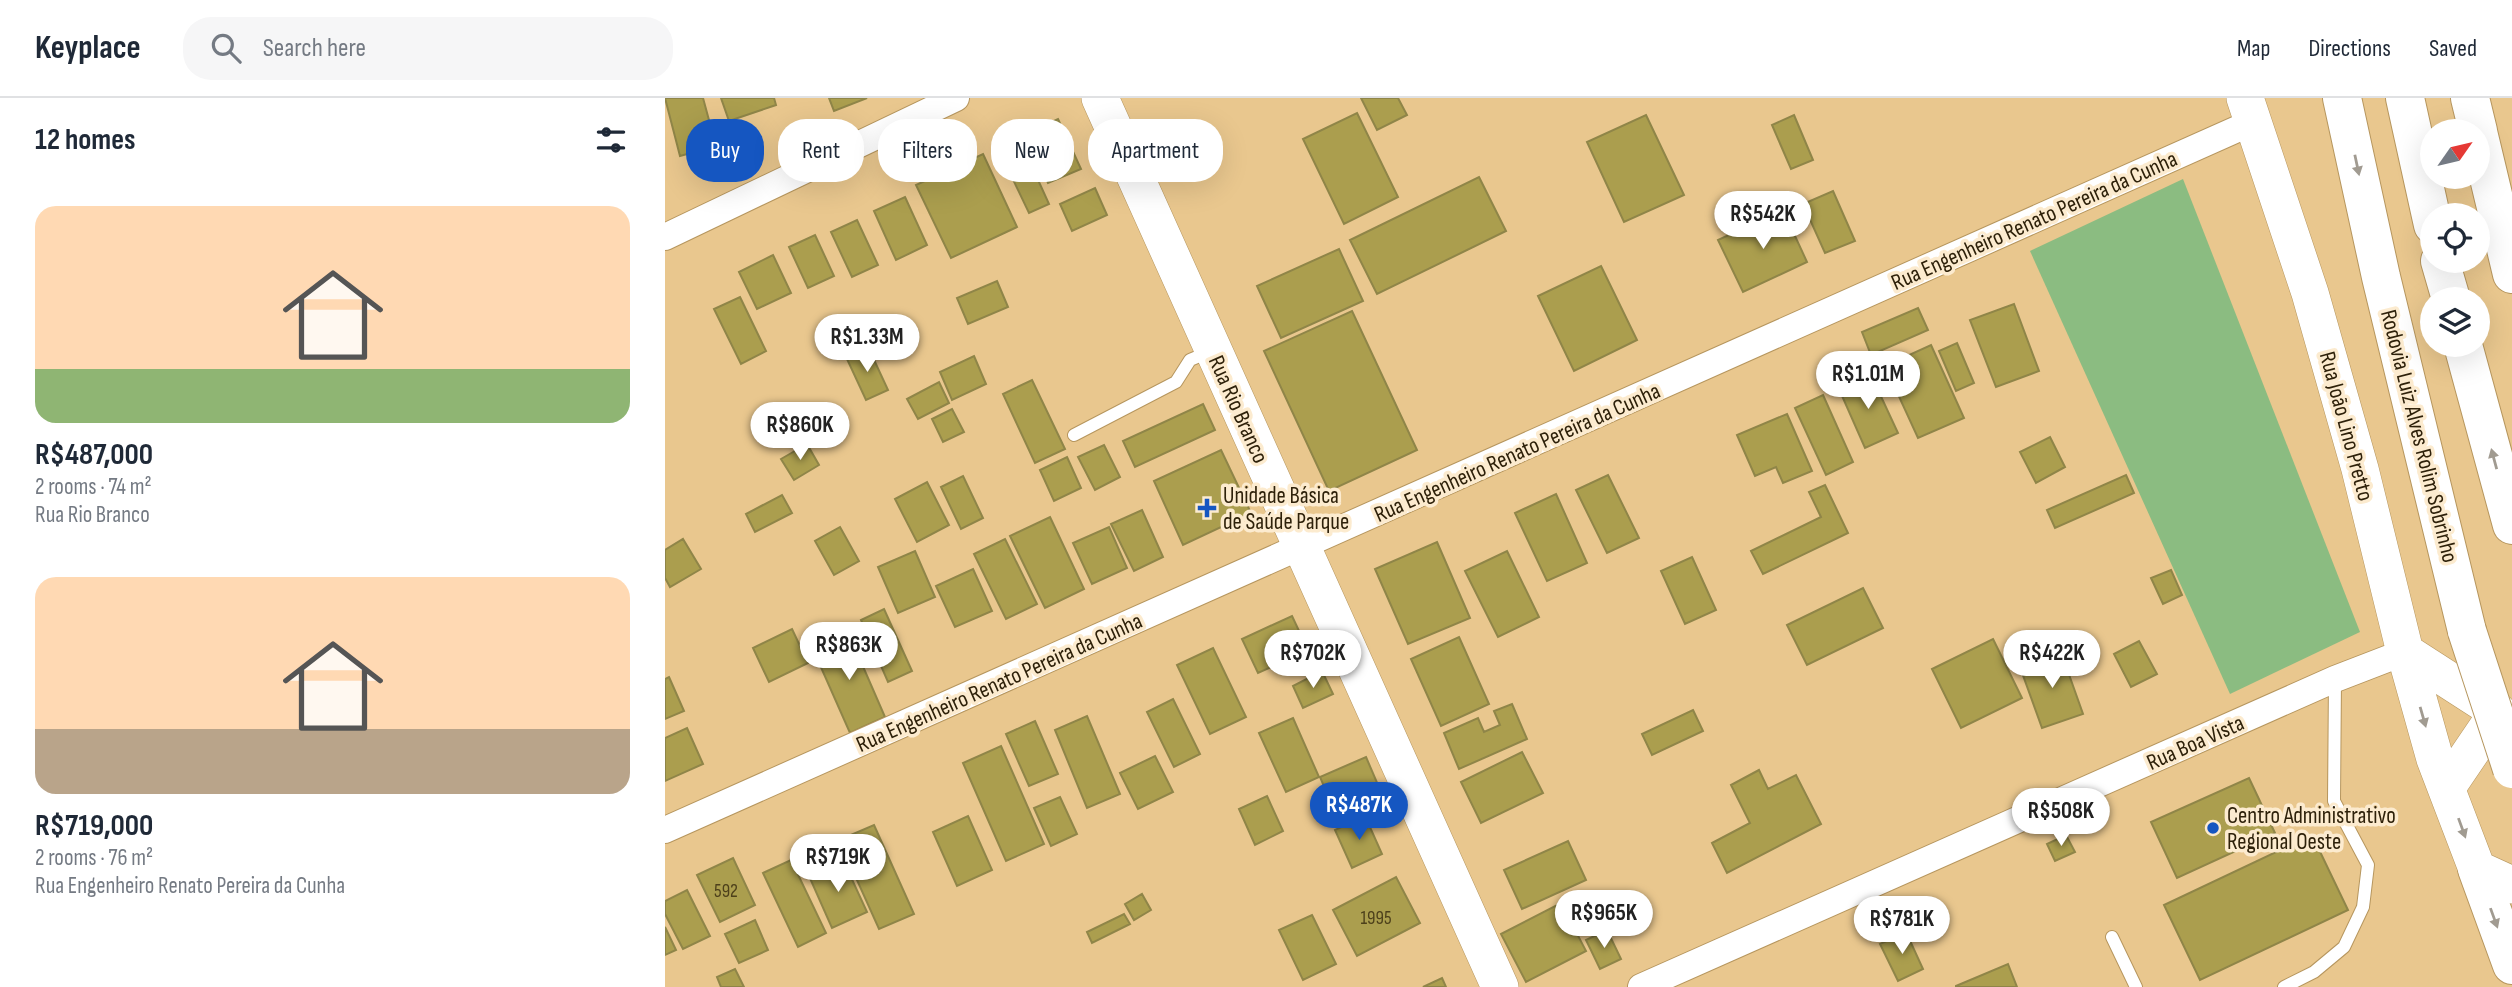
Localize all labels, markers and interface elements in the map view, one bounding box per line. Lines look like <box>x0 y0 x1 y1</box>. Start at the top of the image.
search box <box>183 17 673 80</box>
text: Keyplace <box>35 28 141 68</box>
icon: search <box>207 29 245 67</box>
text: Search here <box>263 33 366 64</box>
text: Map <box>2237 34 2270 63</box>
text: Directions <box>2308 34 2391 63</box>
text: Saved <box>2429 34 2477 63</box>
chip: Buy <box>686 119 764 182</box>
chip: Rent <box>778 119 864 182</box>
chip: Filters <box>878 119 977 182</box>
chip: New <box>991 119 1074 182</box>
chip: Apartment <box>1088 119 1223 182</box>
north arrow <box>2420 119 2490 189</box>
map controls <box>2420 119 2490 357</box>
icon: filters <box>592 121 630 159</box>
text: 12 homes <box>35 122 136 158</box>
street label: Rua Engenheiro Renato Pereira da Cunha <box>1887 145 2182 297</box>
one-way arrow <box>2351 154 2362 176</box>
pin: R$542K <box>1706 192 1820 251</box>
text: R$542K <box>1730 200 1796 228</box>
button: locate <box>2420 203 2490 273</box>
icon: home <box>270 252 396 378</box>
button: layers <box>2420 287 2490 357</box>
street label: Rodovia Luiz Alves Rolim Sobrinho <box>2374 307 2464 566</box>
pin: R$1.33M <box>802 314 932 374</box>
text: R$1.33M <box>830 323 904 351</box>
street label: Rua João Lino Pretto <box>2313 349 2379 504</box>
street label: Rua Rio Branco <box>1202 351 1274 467</box>
pin: R$1.01M <box>1803 352 1933 411</box>
text: R$1.01M <box>1832 360 1904 388</box>
street label: Rua Engenheiro Renato Pereira da Cunha <box>1370 377 1665 529</box>
pin: R$860K <box>743 402 857 462</box>
text: R$860K <box>766 411 834 439</box>
text: R$487,000 <box>35 437 153 473</box>
one-way arrow <box>2488 448 2499 470</box>
text: 2 rooms · 74 m² <box>35 473 152 501</box>
place label: Unidade Básica de Saúde Parque <box>1223 482 1349 536</box>
marker: Unidade Básica de Saúde Parque <box>1197 498 1217 518</box>
text: Rua Rio Branco <box>35 501 150 529</box>
street label: Rua Engenheiro Renato Pereira da Cunha <box>852 607 1147 759</box>
pin: R$863K <box>792 622 906 682</box>
icon: home <box>270 623 396 749</box>
pin: R$702K <box>1256 630 1370 690</box>
pin: R$422K <box>1995 630 2109 690</box>
text: R$863K <box>816 631 882 659</box>
text: R$702K <box>1280 639 1346 667</box>
text: R$422K <box>2019 639 2085 667</box>
one-way arrow <box>2419 707 2429 728</box>
street label: Rua Boa Vista <box>2142 709 2248 777</box>
pin: R$487K <box>1302 782 1416 842</box>
pin: R$508K <box>2004 788 2118 848</box>
text: R$487K <box>1326 791 1392 819</box>
text: R$508K <box>2028 797 2094 825</box>
place label: Centro Administrativo Regional Oeste <box>2227 802 2396 856</box>
text: R$719,000 <box>35 808 153 844</box>
one-way arrow <box>2457 818 2468 839</box>
marker: Centro Administrativo Regional Oeste <box>2205 820 2221 836</box>
pin: R$719K <box>781 834 895 894</box>
text: R$719K <box>806 843 870 871</box>
text: 2 rooms · 76 m² <box>35 844 153 872</box>
text: Rua Engenheiro Renato Pereira da Cunha <box>35 872 345 900</box>
house number: 592 <box>714 880 738 903</box>
pin: R$965K <box>1547 890 1661 950</box>
pin: R$781K <box>1845 896 1959 956</box>
text: R$965K <box>1571 899 1637 927</box>
text: R$781K <box>1870 905 1934 933</box>
house number: 1995 <box>1360 907 1392 930</box>
one-way arrow <box>2488 907 2499 928</box>

